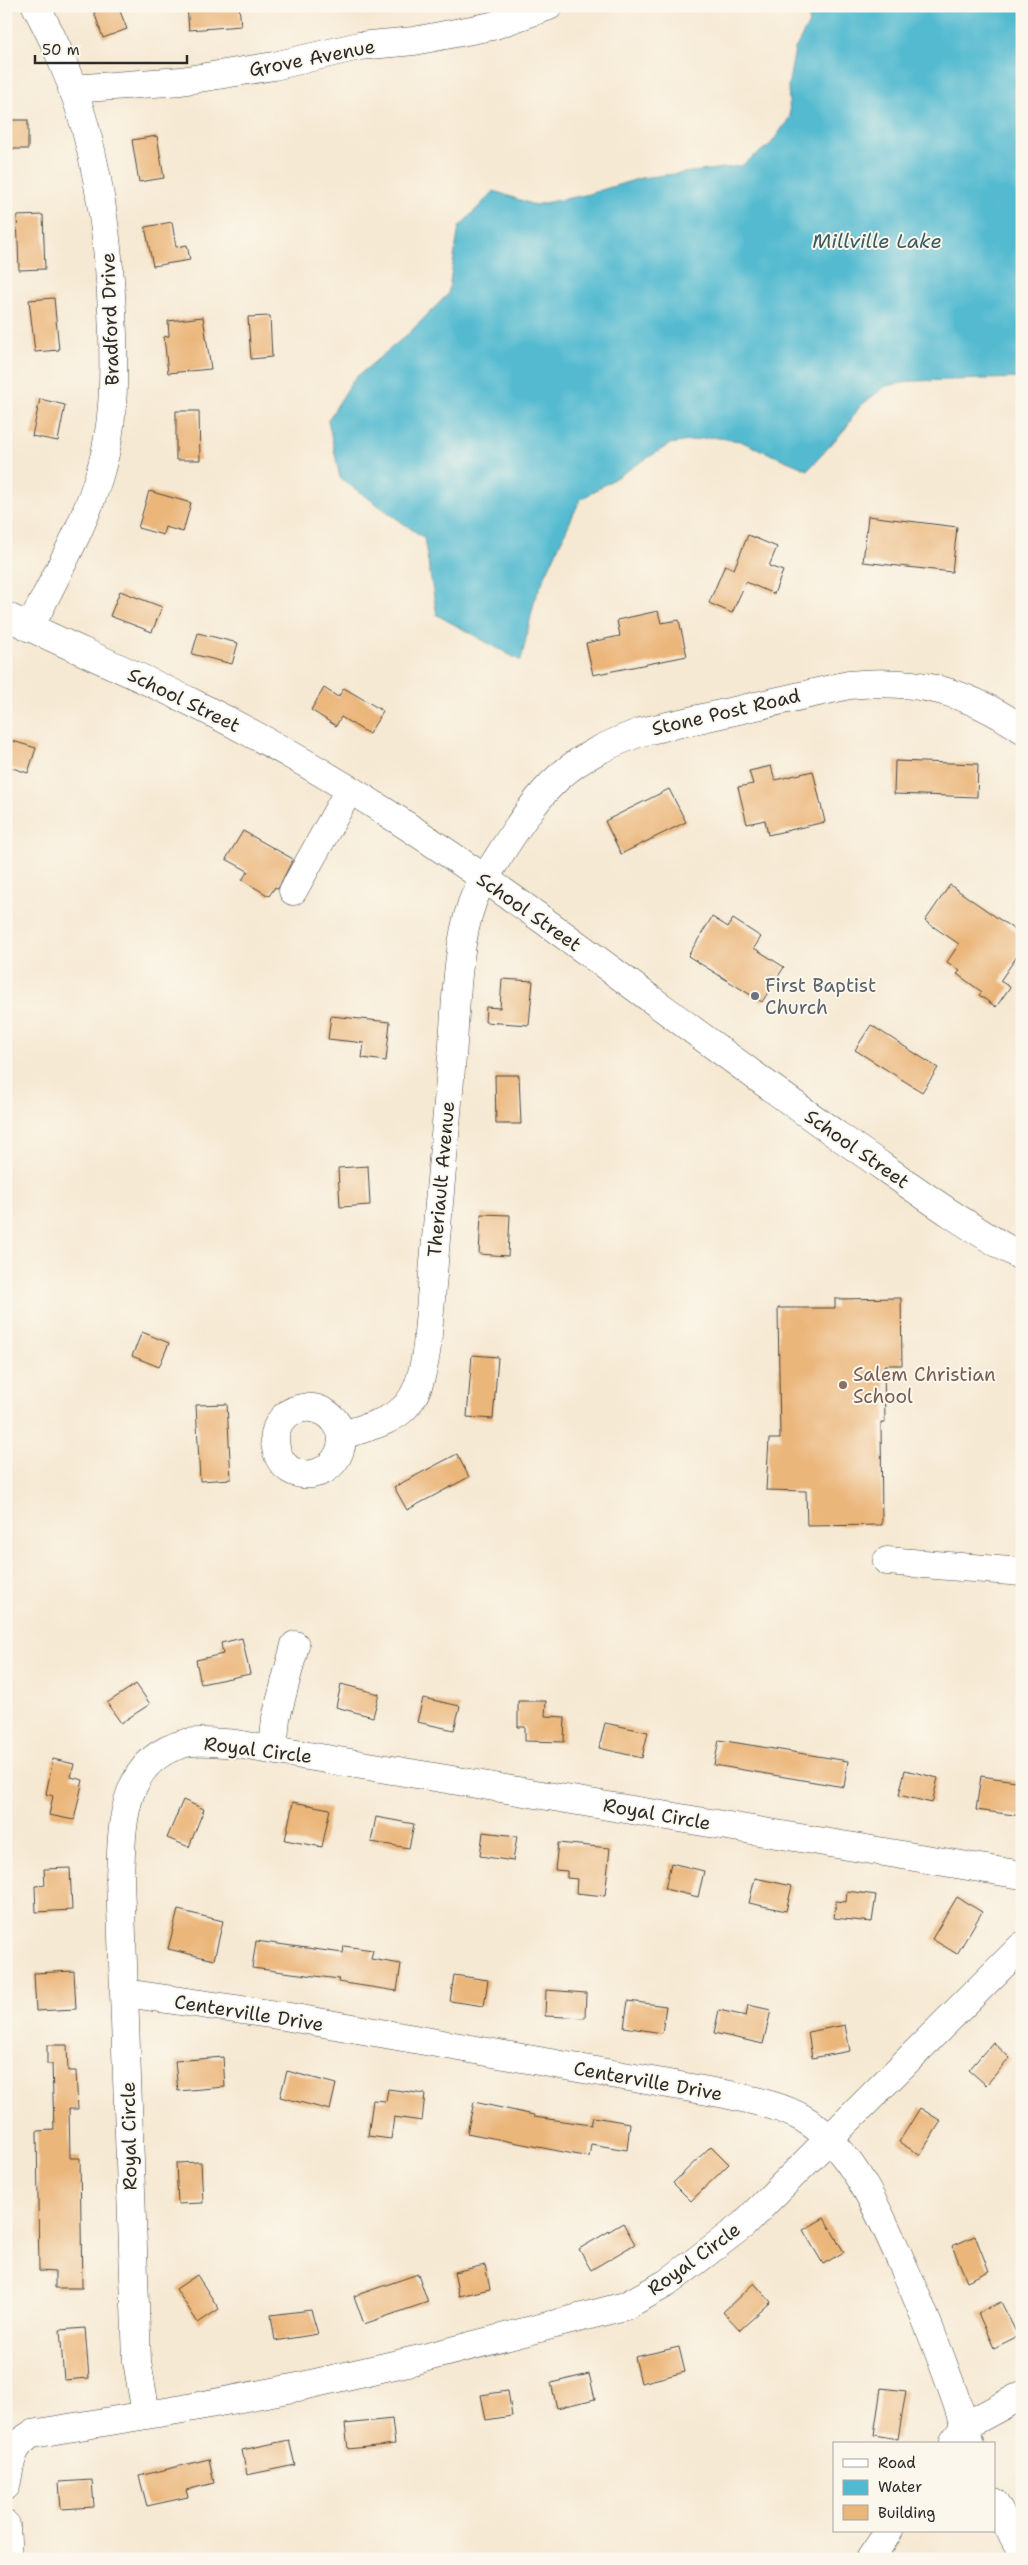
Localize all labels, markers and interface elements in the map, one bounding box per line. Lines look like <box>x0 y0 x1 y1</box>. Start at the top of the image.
scale bar <box>35 32 188 64</box>
street label: Grove Avenue <box>247 34 377 82</box>
text: 50 m <box>42 40 80 60</box>
water label: Millville Lake <box>812 228 942 254</box>
street label: Bradford Drive <box>95 252 125 386</box>
street label: School Street <box>124 662 244 738</box>
street label: Stone Post Road <box>649 683 803 741</box>
street label: School Street <box>472 867 586 957</box>
place label: First Baptist Church <box>765 973 876 1020</box>
marker: First Baptist Church <box>749 990 761 1002</box>
street label: Theriault Avenue <box>422 1100 460 1258</box>
street label: School Street <box>800 1104 914 1194</box>
place label: Salem Christian School <box>853 1362 996 1409</box>
marker: Salem Christian School <box>837 1379 849 1391</box>
street label: Royal Circle <box>202 1731 314 1769</box>
street label: Royal Circle <box>601 1792 713 1836</box>
street label: Centerville Drive <box>173 1989 325 2037</box>
street label: Centerville Drive <box>572 2056 724 2106</box>
street label: Royal Circle <box>116 2081 142 2191</box>
street label: Royal Circle <box>643 2217 745 2301</box>
legend <box>833 2442 996 2532</box>
text: Road <box>878 2453 916 2473</box>
text: Water <box>878 2477 922 2497</box>
text: Building <box>878 2503 935 2523</box>

